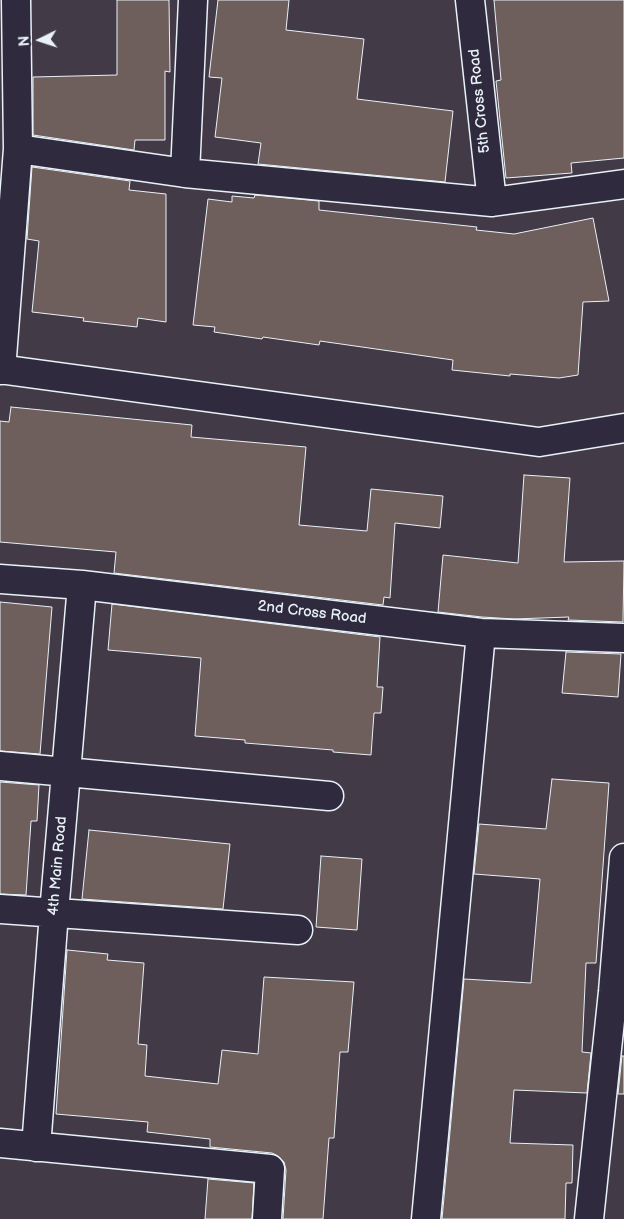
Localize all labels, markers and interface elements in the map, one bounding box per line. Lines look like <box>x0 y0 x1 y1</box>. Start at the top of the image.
north arrow <box>15 15 65 65</box>
text: N <box>16 35 33 47</box>
street label: 5th Cross Road <box>466 48 494 154</box>
street label: 2nd Cross Road <box>257 597 367 629</box>
street label: 4th Main Road <box>45 815 71 917</box>

